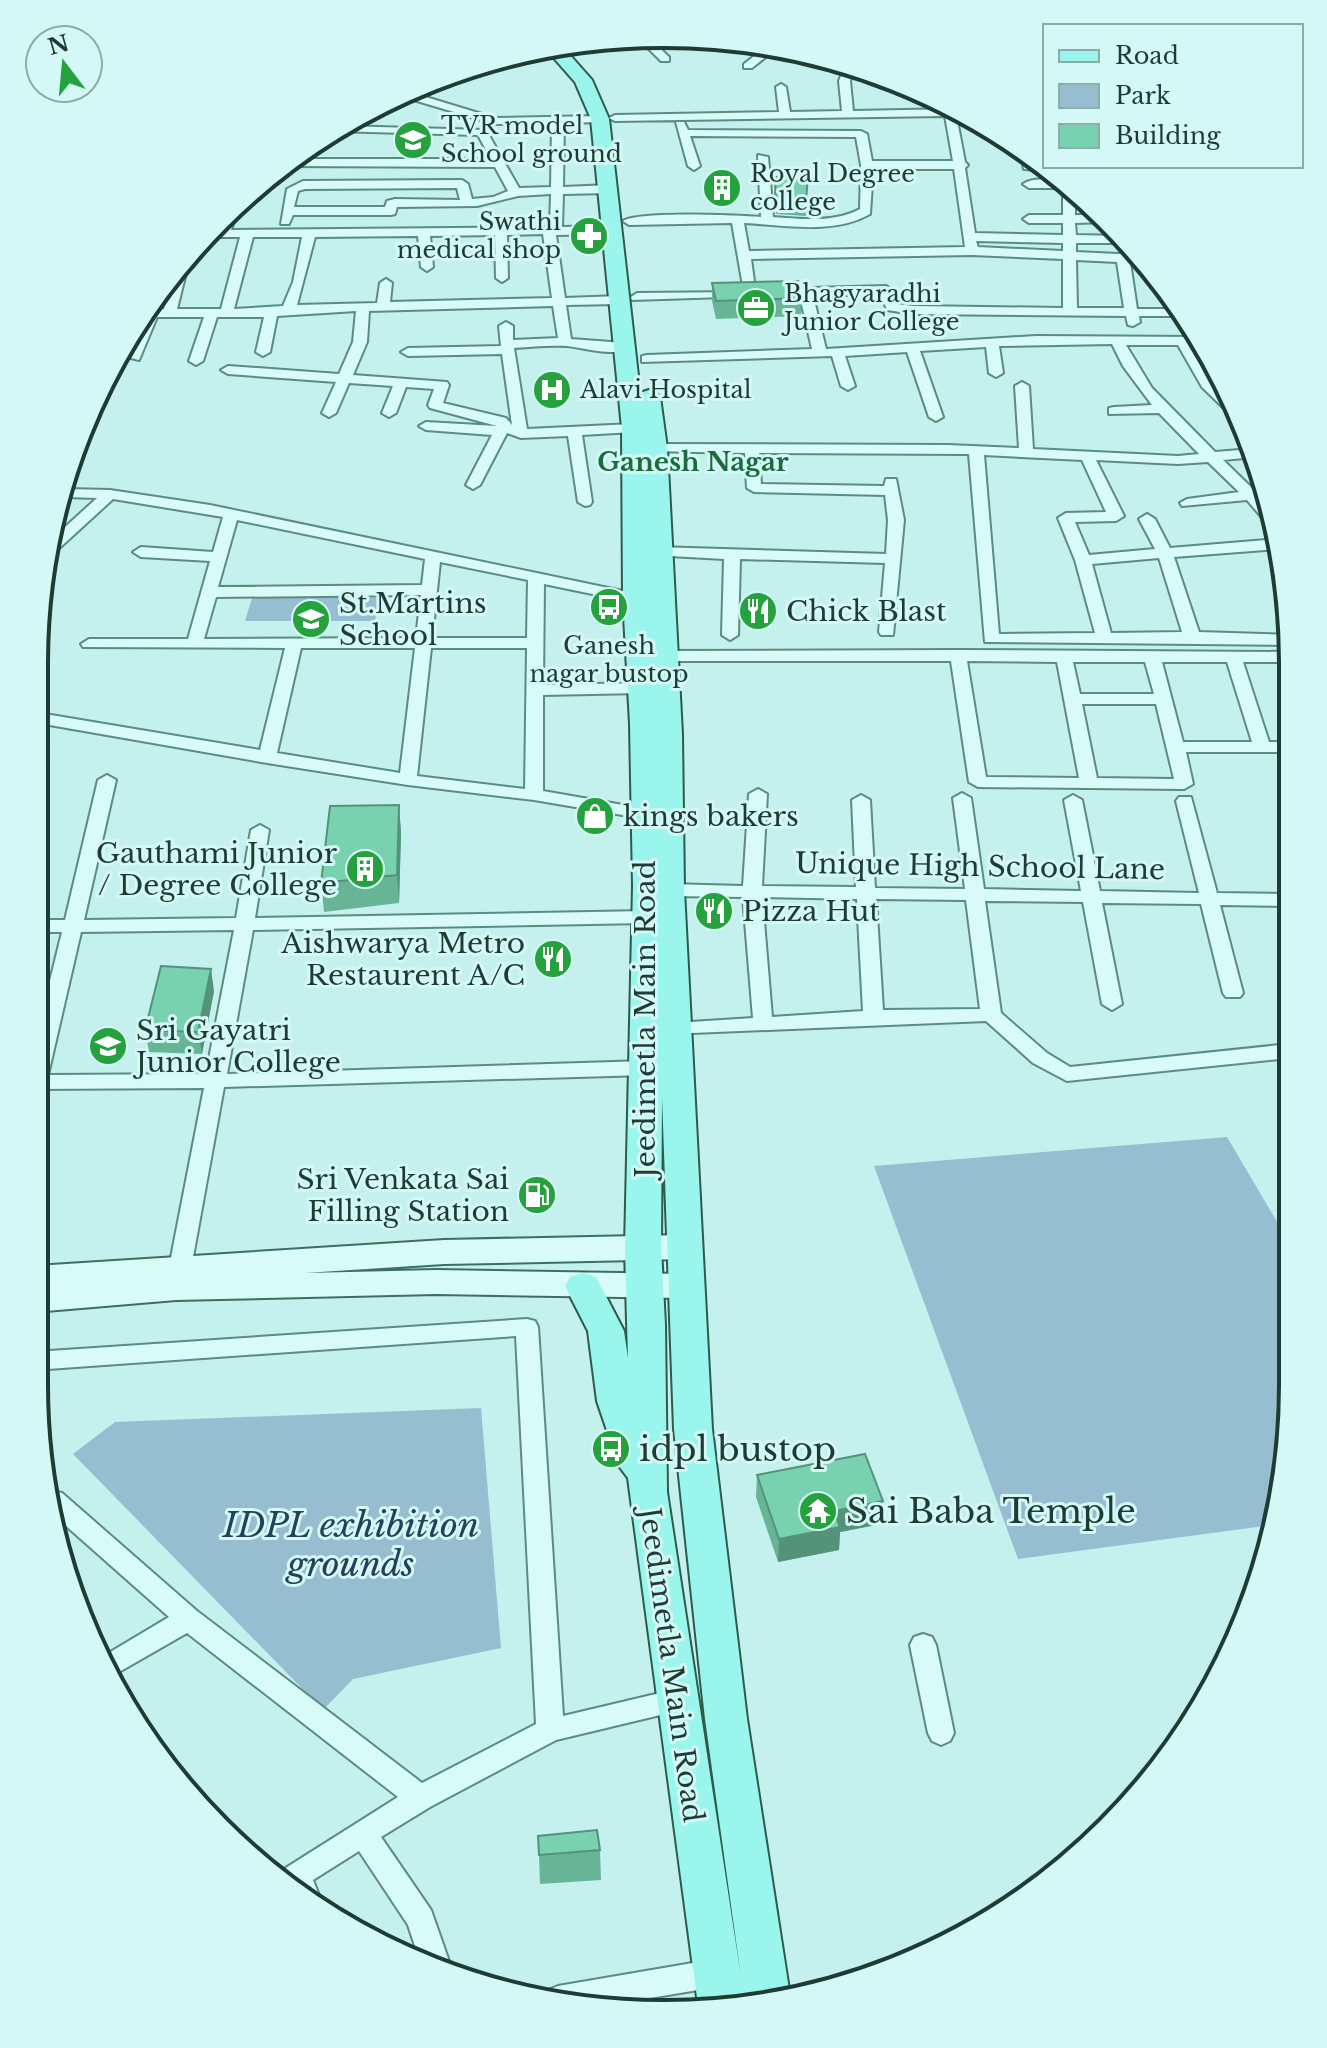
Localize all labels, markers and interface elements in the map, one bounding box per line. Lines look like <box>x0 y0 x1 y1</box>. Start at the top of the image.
north arrow <box>24 24 104 104</box>
legend <box>1043 24 1303 168</box>
text: N <box>45 29 73 61</box>
text: Road <box>1115 41 1179 70</box>
text: Park <box>1115 81 1171 110</box>
place label: TVR model School ground <box>441 111 622 168</box>
school or university icon: TVR model School ground <box>392 119 434 161</box>
text: Building <box>1115 121 1221 150</box>
place label: Royal Degree college <box>750 159 915 216</box>
building icon: Royal Degree college <box>701 167 743 209</box>
place label: Swathi medical shop <box>397 207 561 264</box>
pharmacy icon: Swathi medical shop <box>568 215 610 257</box>
place label: Bhagyaradhi Junior College <box>781 279 959 336</box>
office icon: Bhagyaradhi Junior College <box>735 287 777 329</box>
hospital icon: Alavi Hospital <box>531 369 573 411</box>
place label: Alavi Hospital <box>579 375 752 404</box>
district label: Ganesh Nagar <box>597 446 789 478</box>
place label: St.Martins School <box>339 586 486 653</box>
bus stop icon: Ganesh nagar bustop <box>588 586 630 628</box>
restaurant icon: Chick Blast <box>737 590 779 632</box>
place label: Chick Blast <box>786 594 947 629</box>
school or university icon: St.Martins School <box>290 598 332 640</box>
place label: Ganesh nagar bustop <box>530 631 688 688</box>
shop icon: kings bakers <box>574 795 616 837</box>
place label: kings bakers <box>623 799 799 834</box>
place label: Gauthami Junior / Degree College <box>96 836 338 903</box>
street label: Unique High School Lane <box>795 846 1165 887</box>
building icon: Gauthami Junior / Degree College <box>344 848 386 890</box>
street label: Jeedimetla Main Road <box>628 860 663 1182</box>
restaurant icon: Pizza Hut <box>693 890 735 932</box>
place label: Pizza Hut <box>742 894 880 929</box>
place label: Aishwarya Metro Restaurent A/C <box>280 926 525 993</box>
restaurant icon: Aishwarya Metro Restaurent A/C <box>532 938 574 980</box>
place label: Sri Gayatri Junior College <box>132 1013 341 1080</box>
school or university icon: Sri Gayatri Junior College <box>87 1025 129 1067</box>
place label: Sri Venkata Sai Filling Station <box>297 1162 509 1229</box>
fuel station icon: Sri Venkata Sai Filling Station <box>516 1174 558 1216</box>
bus stop icon: idpl bustop <box>590 1428 632 1470</box>
place label: idpl bustop <box>639 1428 836 1470</box>
temple icon: Sai Baba Temple <box>797 1490 839 1532</box>
place label: Sai Baba Temple <box>846 1490 1136 1532</box>
street label: Jeedimetla Main Road <box>632 1502 711 1825</box>
park label: IDPL exhibition grounds <box>222 1504 479 1585</box>

